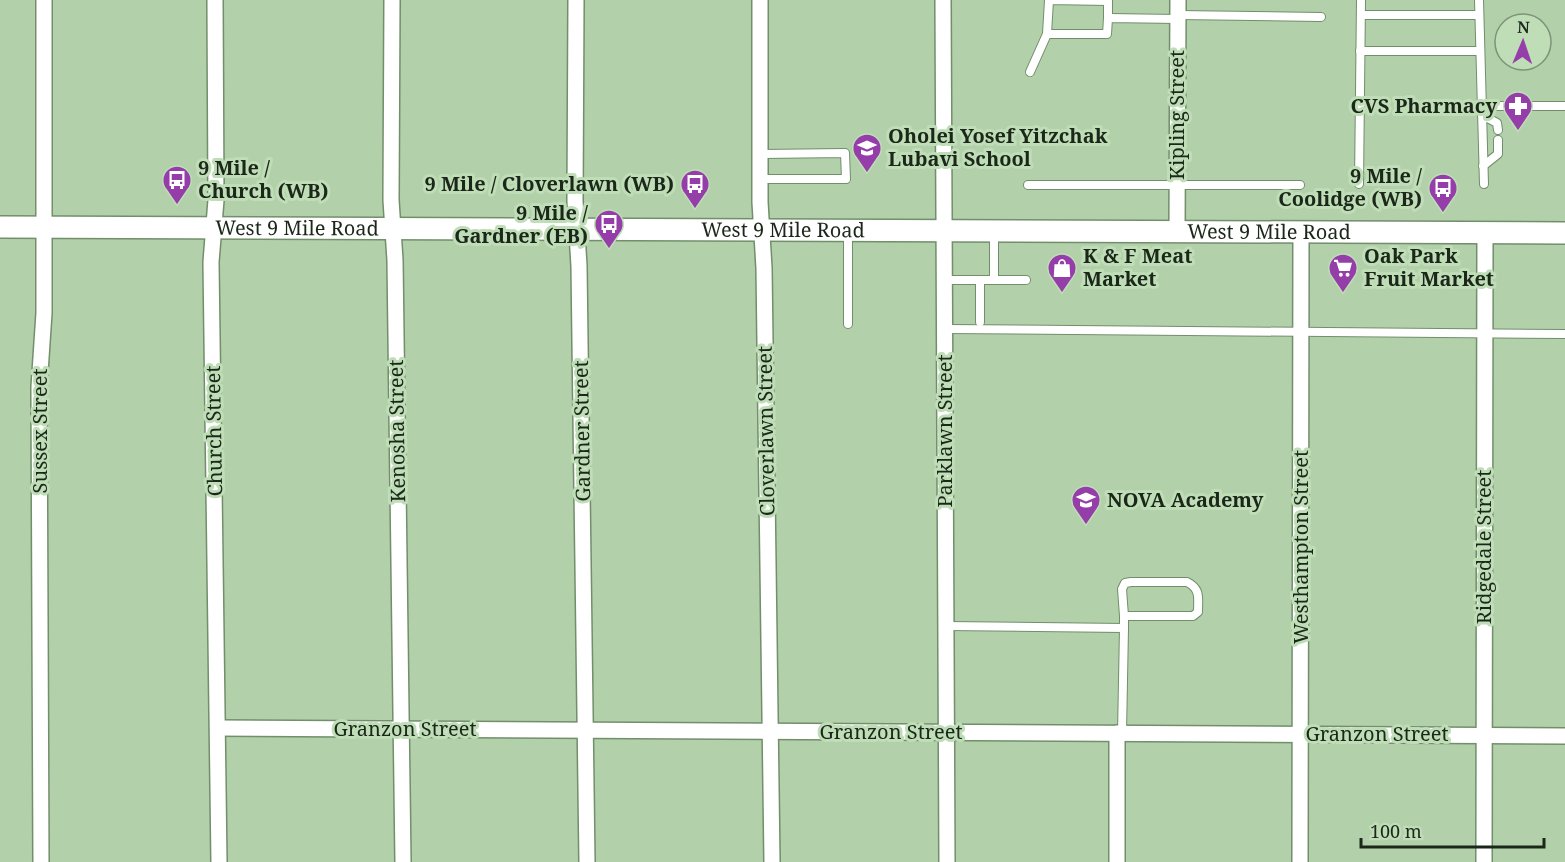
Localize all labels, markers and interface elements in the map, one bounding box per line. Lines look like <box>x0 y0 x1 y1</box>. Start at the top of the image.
north arrow <box>1493 12 1553 72</box>
text: N <box>1517 16 1531 38</box>
street label: Kipling Street <box>1163 50 1190 180</box>
pharmacy icon: CVS Pharmacy <box>1502 90 1534 132</box>
place label: CVS Pharmacy <box>1350 92 1497 119</box>
place label: Oholei Yosef Yitzchak Lubavi School <box>888 122 1108 172</box>
school or university icon: Oholei Yosef Yitzchak Lubavi School <box>851 132 883 174</box>
place label: 9 Mile / Church (WB) <box>198 154 328 204</box>
place label: 9 Mile / Coolidge (WB) <box>1278 162 1422 212</box>
bus stop icon: 9 Mile / Church (WB) <box>161 164 193 206</box>
bus stop icon: 9 Mile / Cloverlawn (WB) <box>679 168 711 210</box>
place label: 9 Mile / Cloverlawn (WB) <box>425 170 674 197</box>
bus stop icon: 9 Mile / Coolidge (WB) <box>1427 172 1459 214</box>
place label: 9 Mile / Gardner (EB) <box>454 199 588 249</box>
bus stop icon: 9 Mile / Gardner (EB) <box>593 208 625 250</box>
street label: West 9 Mile Road <box>215 214 379 241</box>
street label: West 9 Mile Road <box>701 216 865 243</box>
street label: West 9 Mile Road <box>1187 218 1351 245</box>
place label: K & F Meat Market <box>1083 242 1192 292</box>
place label: Oak Park Fruit Market <box>1364 242 1494 292</box>
shop icon: K & F Meat Market <box>1046 252 1078 294</box>
supermarket icon: Oak Park Fruit Market <box>1327 252 1359 294</box>
street label: Cloverlawn Street <box>751 346 780 516</box>
street label: Parklawn Street <box>931 354 958 508</box>
street label: Kenosha Street <box>382 359 411 503</box>
street label: Gardner Street <box>567 360 596 502</box>
street label: Church Street <box>199 365 228 497</box>
street label: Sussex Street <box>26 369 53 493</box>
street label: Westhampton Street <box>1287 450 1314 644</box>
street label: Ridgedale Street <box>1470 470 1497 624</box>
school or university icon: NOVA Academy <box>1070 484 1102 526</box>
place label: NOVA Academy <box>1107 486 1264 513</box>
street label: Granzon Street <box>333 715 477 742</box>
street label: Granzon Street <box>819 718 963 745</box>
street label: Granzon Street <box>1305 720 1449 747</box>
scale bar <box>1361 811 1544 849</box>
text: 100 m <box>1370 819 1422 843</box>

